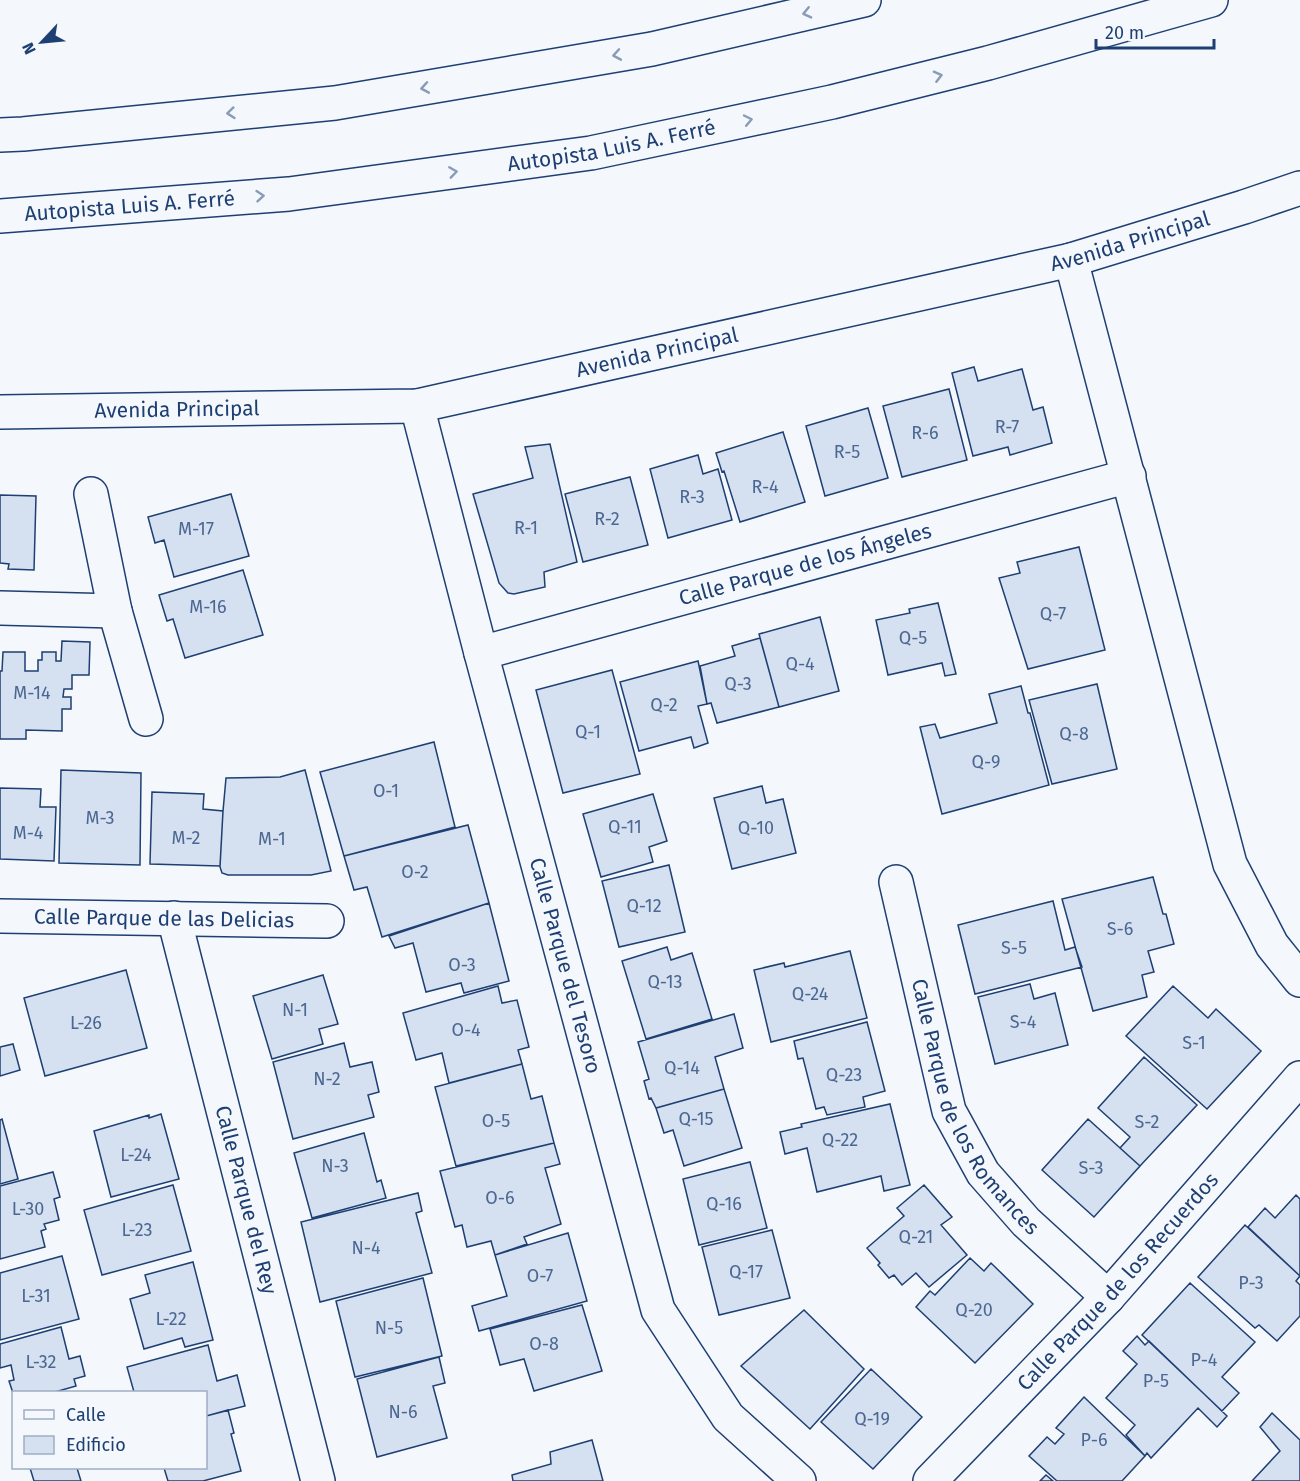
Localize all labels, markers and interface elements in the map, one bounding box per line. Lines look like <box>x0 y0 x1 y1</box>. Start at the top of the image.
one-way arrow <box>803 6 813 19</box>
north arrow <box>12 12 72 72</box>
scale bar <box>1096 12 1214 50</box>
text: 20 m <box>1105 22 1144 44</box>
text: N <box>18 39 40 57</box>
one-way arrow <box>612 48 622 61</box>
one-way arrow <box>933 70 943 83</box>
one-way arrow <box>420 81 430 94</box>
one-way arrow <box>227 106 236 119</box>
street label: Autopista Luis A. Ferré <box>506 114 718 177</box>
one-way arrow <box>743 114 753 127</box>
one-way arrow <box>448 166 458 178</box>
street label: Autopista Luis A. Ferré <box>23 185 236 227</box>
one-way arrow <box>255 190 264 203</box>
street label: Avenida Principal <box>1048 205 1213 277</box>
street label: Avenida Principal <box>574 322 741 383</box>
street label: Avenida Principal <box>94 395 260 424</box>
house number: R-7 <box>995 416 1019 438</box>
house number: R-6 <box>911 422 939 444</box>
house number: R-5 <box>834 441 860 463</box>
house number: R-4 <box>751 476 779 498</box>
house number: R-3 <box>679 486 705 508</box>
house number: R-2 <box>594 508 620 530</box>
house number: R-1 <box>514 517 538 539</box>
house number: M-17 <box>178 518 214 540</box>
street label: Calle Parque de los Ángeles <box>676 518 935 611</box>
house number: M-16 <box>189 596 227 618</box>
house number: Q-7 <box>1040 603 1066 625</box>
house number: Q-5 <box>899 627 927 649</box>
house number: Q-4 <box>785 653 815 675</box>
house number: Q-3 <box>724 673 752 695</box>
house number: M-14 <box>13 682 51 704</box>
house number: Q-2 <box>650 694 678 716</box>
house number: Q-1 <box>575 721 601 743</box>
house number: Q-8 <box>1059 723 1089 745</box>
house number: Q-9 <box>972 751 1000 773</box>
house number: O-1 <box>373 780 399 802</box>
house number: M-3 <box>85 807 115 829</box>
house number: Q-11 <box>608 816 642 838</box>
house number: Q-10 <box>738 817 774 839</box>
house number: M-4 <box>13 822 44 844</box>
house number: M-2 <box>171 827 201 849</box>
house number: M-1 <box>258 828 286 850</box>
street label: Calle Parque del Tesoro <box>524 855 607 1077</box>
house number: O-2 <box>401 861 429 883</box>
house number: Q-12 <box>626 895 662 917</box>
street label: Calle Parque de las Delicias <box>34 904 294 933</box>
house number: S-6 <box>1107 918 1133 940</box>
house number: S-5 <box>1001 937 1027 959</box>
house number: O-3 <box>448 954 476 976</box>
house number: Q-13 <box>647 971 683 993</box>
street label: Calle Parque de los Romances <box>906 976 1045 1241</box>
house number: Q-24 <box>792 983 829 1005</box>
house number: N-1 <box>282 999 308 1021</box>
house number: S-4 <box>1010 1011 1037 1033</box>
house number: L-26 <box>70 1012 102 1034</box>
house number: O-4 <box>451 1019 481 1041</box>
house number: S-1 <box>1182 1032 1206 1054</box>
house number: Q-14 <box>664 1057 700 1079</box>
house number: Q-23 <box>826 1064 862 1086</box>
house number: N-2 <box>313 1068 341 1090</box>
street label: Calle Parque del Rey <box>210 1103 283 1298</box>
house number: Q-15 <box>678 1108 714 1130</box>
house number: O-5 <box>482 1110 510 1132</box>
house number: S-2 <box>1135 1111 1160 1133</box>
house number: Q-22 <box>822 1129 858 1151</box>
house number: L-24 <box>120 1144 152 1166</box>
house number: N-3 <box>321 1155 349 1177</box>
house number: S-3 <box>1079 1157 1103 1179</box>
street label: Calle Parque de los Recuerdos <box>1012 1167 1224 1396</box>
house number: O-6 <box>485 1187 515 1209</box>
house number: Q-16 <box>706 1193 742 1215</box>
house number: L-30 <box>12 1198 44 1220</box>
house number: L-23 <box>121 1219 153 1241</box>
house number: Q-21 <box>899 1226 933 1248</box>
house number: N-4 <box>352 1237 381 1259</box>
house number: Q-17 <box>729 1261 763 1283</box>
house number: O-7 <box>527 1265 553 1287</box>
house number: P-3 <box>1238 1272 1264 1294</box>
house number: L-31 <box>21 1285 51 1307</box>
house number: Q-20 <box>955 1299 993 1321</box>
house number: L-22 <box>155 1308 187 1330</box>
house number: N-5 <box>375 1317 403 1339</box>
house number: O-8 <box>529 1333 559 1355</box>
house number: P-4 <box>1191 1349 1218 1371</box>
house number: L-32 <box>25 1351 57 1373</box>
house number: P-5 <box>1143 1370 1169 1392</box>
legend <box>12 1391 207 1469</box>
house number: N-6 <box>388 1401 418 1423</box>
text: Calle <box>66 1404 106 1426</box>
house number: Q-19 <box>854 1408 890 1430</box>
house number: P-6 <box>1080 1429 1108 1451</box>
text: Edificio <box>66 1434 126 1456</box>

